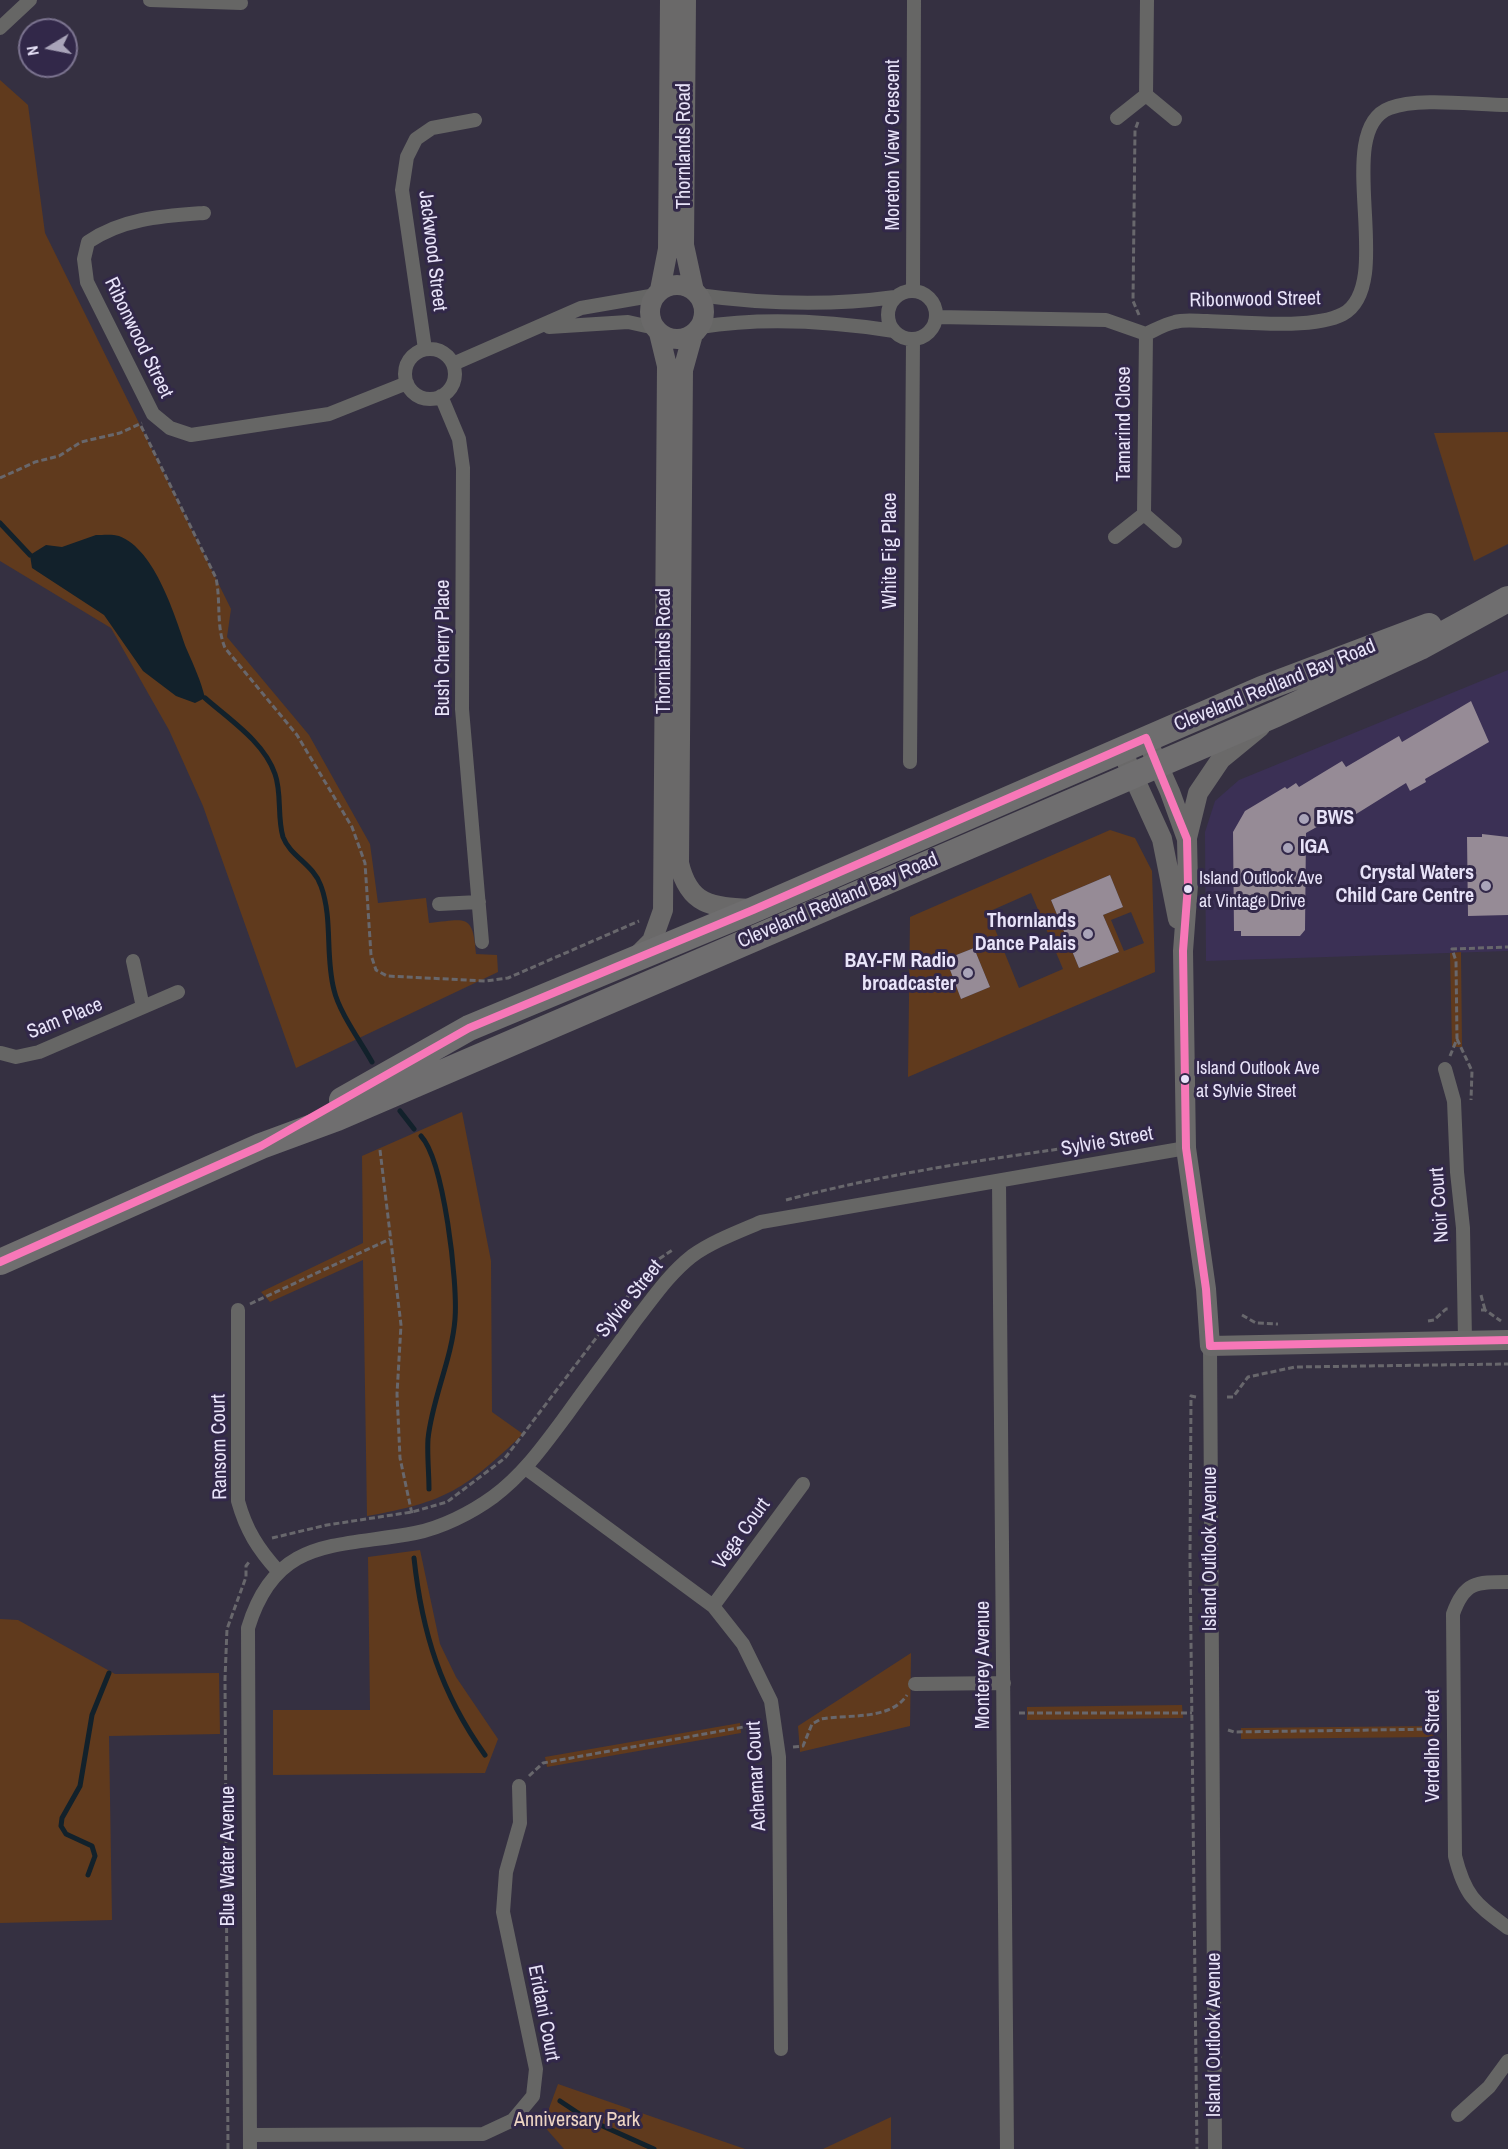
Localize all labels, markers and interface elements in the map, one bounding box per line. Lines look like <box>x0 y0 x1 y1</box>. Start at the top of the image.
north arrow <box>18 18 78 78</box>
text: N <box>21 44 44 57</box>
street label: Moreton View Crescent <box>882 59 906 231</box>
street label: Thornlands Road <box>673 83 697 209</box>
street label: Jackwood Street <box>413 189 451 313</box>
street label: Ribonwood Street <box>98 274 178 402</box>
street label: Ribonwood Street <box>1189 287 1321 313</box>
street label: Tamarind Close <box>1113 366 1137 482</box>
street label: White Fig Place <box>879 493 903 609</box>
street label: Bush Cherry Place <box>432 580 456 716</box>
street label: Thornlands Road <box>653 588 677 714</box>
street label: Cleveland Redland Bay Road <box>1171 635 1379 737</box>
place label: BWS <box>1316 807 1354 831</box>
marker: BWS <box>1297 812 1311 826</box>
place label: IGA <box>1300 836 1329 860</box>
marker: IGA <box>1281 841 1295 855</box>
street label: Cleveland Redland Bay Road <box>734 848 942 954</box>
place label: Crystal Waters Child Care Centre <box>1335 862 1474 909</box>
place label: Island Outlook Ave at Vintage Drive <box>1199 868 1323 910</box>
marker: Crystal Waters Child Care Centre <box>1479 879 1493 893</box>
marker: Island Outlook Ave at Vintage Drive <box>1182 883 1194 895</box>
place label: Thornlands Dance Palais <box>975 910 1076 957</box>
marker: Thornlands Dance Palais <box>1081 927 1095 941</box>
place label: BAY-FM Radio broadcaster <box>845 950 956 997</box>
marker: BAY-FM Radio broadcaster <box>961 966 975 980</box>
street label: Sam Place <box>24 993 106 1045</box>
place label: Island Outlook Ave at Sylvie Street <box>1196 1058 1320 1100</box>
marker: Island Outlook Ave at Sylvie Street <box>1179 1073 1191 1085</box>
street label: Sylvie Street <box>1059 1122 1155 1162</box>
street label: Noir Court <box>1425 1166 1455 1244</box>
street label: Sylvie Street <box>591 1255 669 1343</box>
street label: Ransom Court <box>207 1394 233 1500</box>
street label: Island Outlook Avenue <box>1199 1467 1223 1631</box>
street label: Vega Court <box>708 1494 776 1574</box>
street label: Monterey Avenue <box>972 1601 996 1729</box>
street label: Verdelho Street <box>1422 1689 1446 1803</box>
street label: Achemar Court <box>742 1720 772 1832</box>
street label: Blue Water Avenue <box>217 1786 241 1926</box>
street label: Island Outlook Avenue <box>1203 1953 1227 2117</box>
street label: Eridani Court <box>522 1963 564 2063</box>
park label: Anniversary Park <box>514 2109 640 2133</box>

